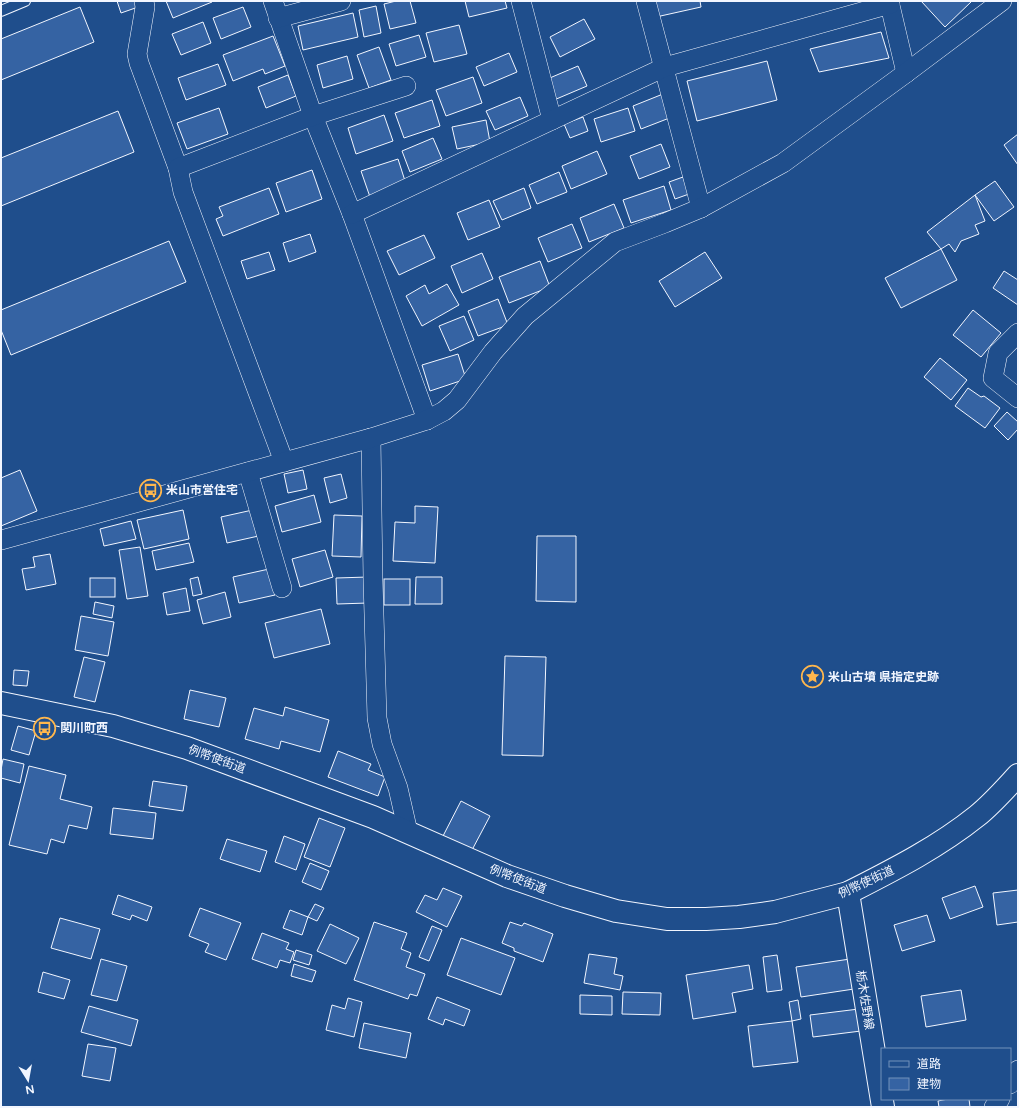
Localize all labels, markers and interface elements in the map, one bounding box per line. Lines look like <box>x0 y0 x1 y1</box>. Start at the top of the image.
bus stop icon: 米山市営住宅 <box>138 477 164 503</box>
place label: 米山市営住宅 <box>166 483 238 497</box>
place icon: 米山古墳 県指定史跡 <box>799 664 825 690</box>
place label: 米山古墳 県指定史跡 <box>828 670 939 684</box>
bus stop icon: 関川町西 <box>31 715 57 741</box>
place label: 関川町西 <box>60 721 108 735</box>
street label: 例幣使街道 <box>186 742 248 776</box>
street label: 例幣使街道 <box>487 862 549 896</box>
street label: 例幣使街道 <box>836 863 896 901</box>
street label: 栃木佐野線 <box>853 969 877 1031</box>
legend <box>881 1048 1011 1100</box>
text: 道路 <box>917 1057 941 1071</box>
north arrow <box>8 1060 48 1100</box>
text: 建物 <box>917 1077 941 1091</box>
text: N <box>24 1082 35 1097</box>

